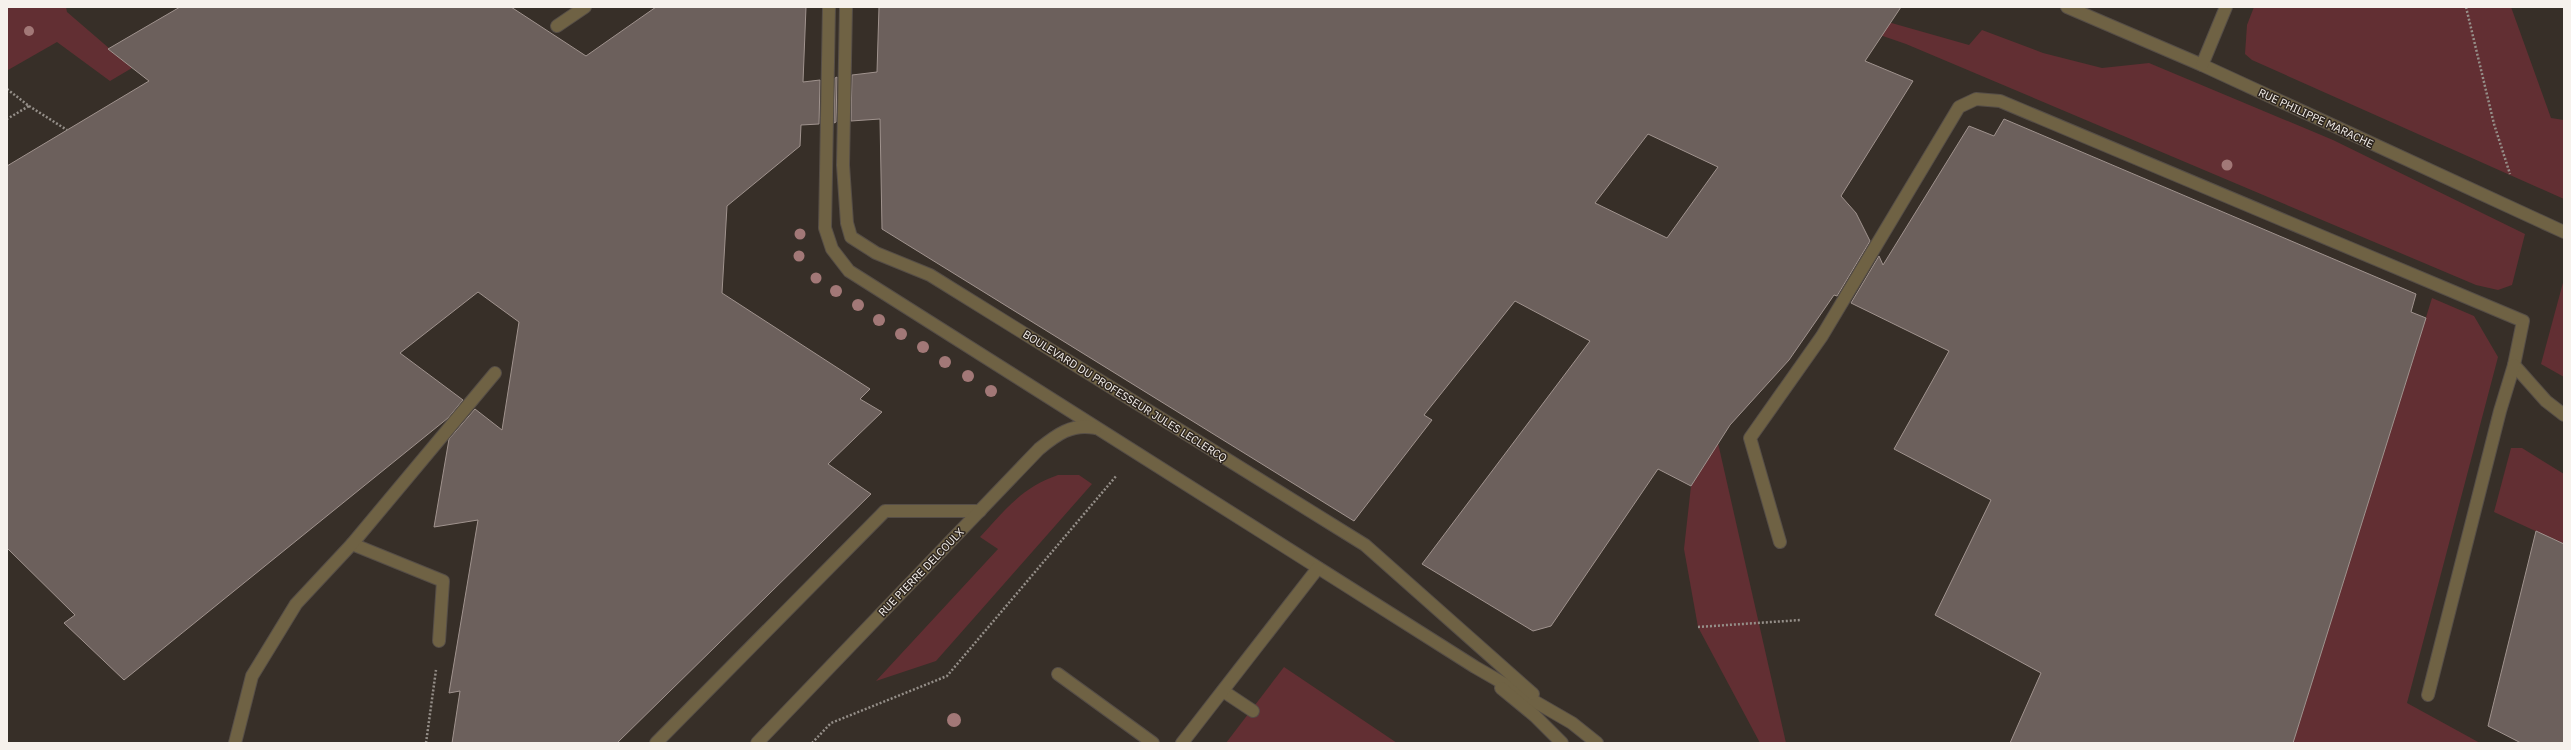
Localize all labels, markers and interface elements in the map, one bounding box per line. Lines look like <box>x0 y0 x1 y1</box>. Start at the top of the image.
street label: RUE PHILIPPE MARACHE <box>2256 85 2376 151</box>
street label: BOULEVARD DU PROFESSEUR JULES LECLERCQ <box>1020 327 1230 465</box>
street label: RUE PIERRE DELCOULX <box>875 525 967 619</box>

